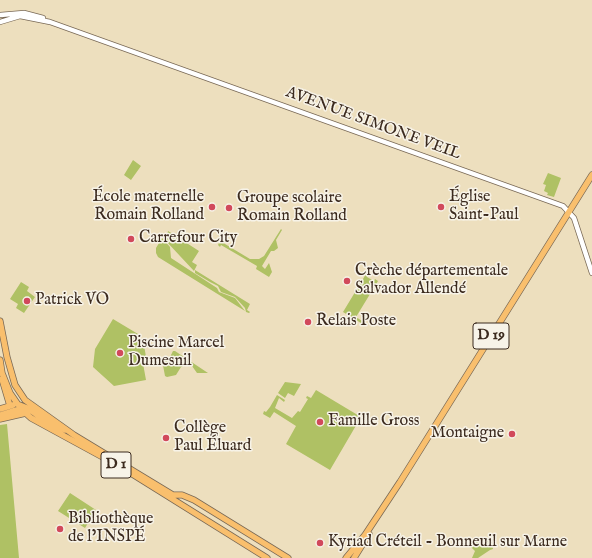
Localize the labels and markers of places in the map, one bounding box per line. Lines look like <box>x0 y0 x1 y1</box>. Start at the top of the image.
place label: École maternelle Romain Rolland <box>92 188 204 226</box>
place label: Église Saint-Paul <box>449 188 519 226</box>
place label: Groupe scolaire Romain Rolland <box>237 189 347 227</box>
marker: École maternelle Romain Rolland <box>207 202 217 212</box>
marker: Église Saint-Paul <box>436 202 446 212</box>
marker: Groupe scolaire Romain Rolland <box>224 203 234 213</box>
place label: Carrefour City <box>139 229 237 249</box>
marker: Carrefour City <box>126 234 136 244</box>
place label: Crèche départementale Salvador Allendé <box>355 262 508 300</box>
marker: Crèche départementale Salvador Allendé <box>342 276 352 286</box>
place label: Patrick VO <box>35 291 109 311</box>
marker: Patrick VO <box>22 296 32 306</box>
place label: Relais Poste <box>316 312 396 332</box>
marker: Relais Poste <box>303 317 313 327</box>
place label: Piscine Marcel Dumesnil <box>128 334 224 372</box>
marker: Piscine Marcel Dumesnil <box>115 348 125 358</box>
place label: Famille Gross <box>328 412 419 432</box>
marker: Famille Gross <box>315 417 325 427</box>
place label: Collège Paul Éluard <box>174 419 251 457</box>
place label: Montaigne <box>431 424 504 444</box>
marker: Montaigne <box>507 429 517 439</box>
marker: Collège Paul Éluard <box>161 433 171 443</box>
place label: Bibliothèque de l’INSPÉ <box>68 510 153 548</box>
marker: Bibliothèque de l’INSPÉ <box>55 524 65 534</box>
place label: Kyriad Créteil - Bonneuil sur Marne <box>328 533 567 553</box>
marker: Kyriad Créteil - Bonneuil sur Marne <box>315 538 325 548</box>

